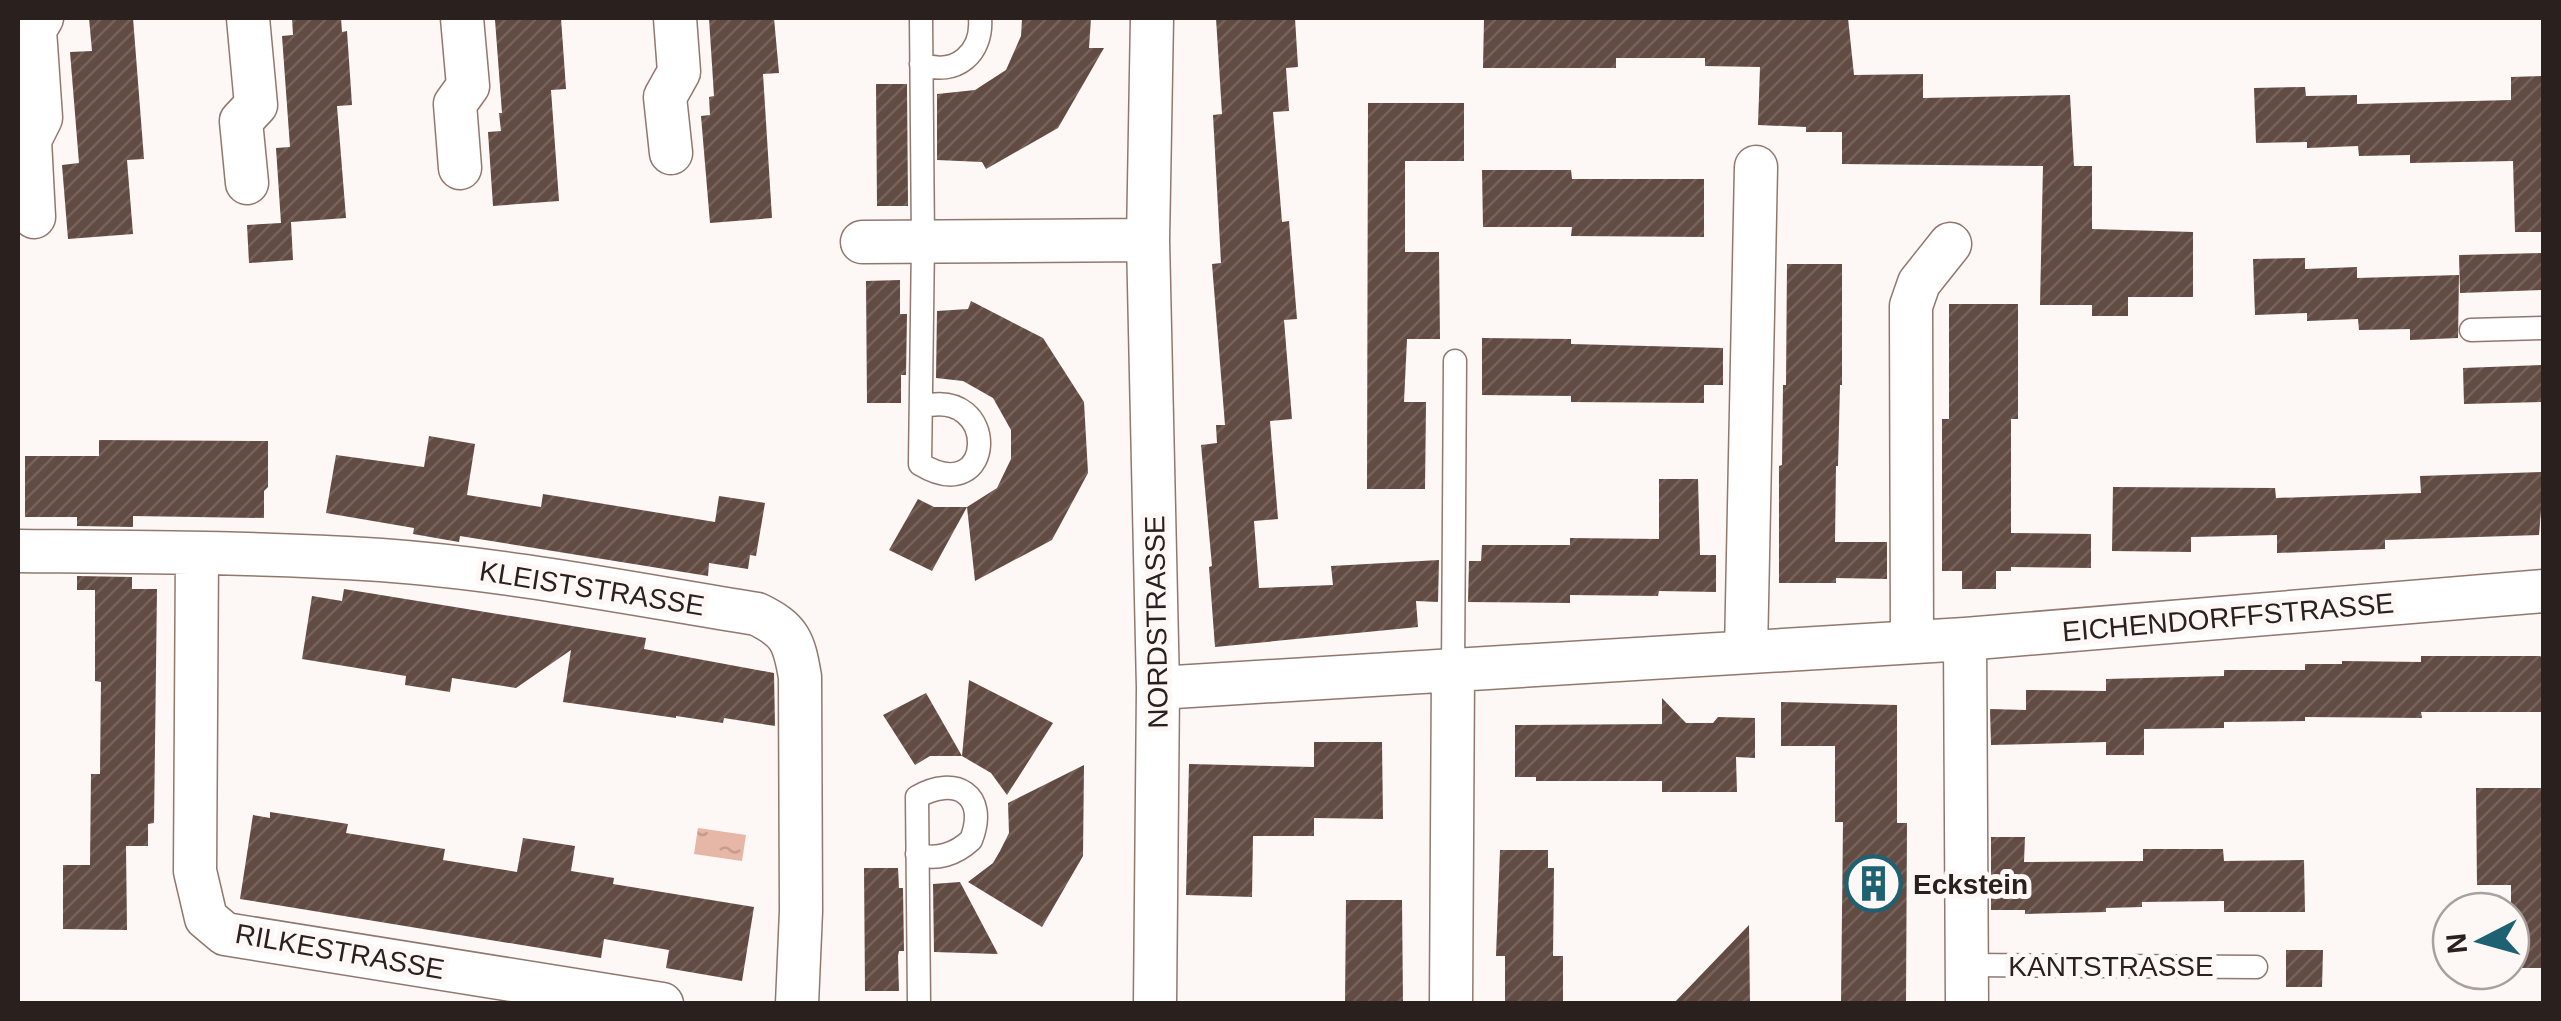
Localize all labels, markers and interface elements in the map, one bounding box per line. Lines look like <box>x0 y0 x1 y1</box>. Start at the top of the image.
street label: NORDSTRASSE <box>1139 515 1174 729</box>
street label: KLEISTSTRASSE <box>477 555 707 622</box>
street label: EICHENDORFFSTRASSE <box>2061 588 2395 647</box>
building icon: Eckstein <box>1844 854 1904 914</box>
place label: Eckstein <box>1913 869 2028 900</box>
north arrow <box>2431 891 2531 991</box>
street label: RILKESTRASSE <box>233 918 447 985</box>
text: N <box>2440 932 2473 955</box>
street label: KANTSTRASSE <box>2008 951 2214 982</box>

